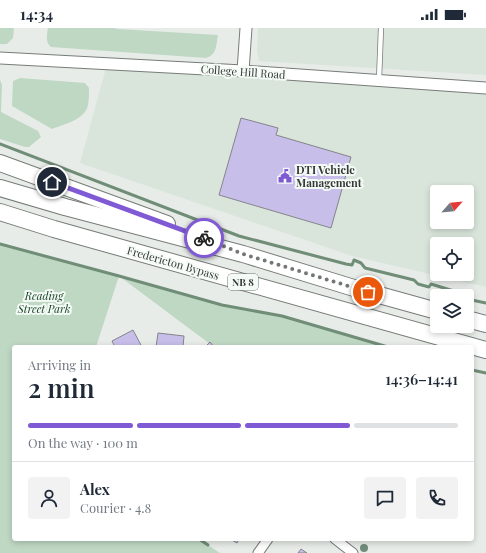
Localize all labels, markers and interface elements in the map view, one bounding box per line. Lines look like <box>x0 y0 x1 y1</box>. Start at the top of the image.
text: 14:34 <box>20 4 53 24</box>
street label: College Hill Road <box>200 61 286 82</box>
place label: DTI Vehicle Management <box>296 162 362 190</box>
pin <box>35 165 69 199</box>
public building icon: DTI Vehicle Management <box>277 168 293 184</box>
icon: home <box>41 171 63 193</box>
north arrow <box>430 185 474 229</box>
map controls <box>430 185 474 333</box>
courier <box>184 218 224 258</box>
icon: bike <box>193 227 215 249</box>
button: locate <box>430 237 474 281</box>
street label: Fredericton Bypass <box>125 242 221 283</box>
road number: NB 8 <box>228 274 258 290</box>
pin <box>351 275 385 309</box>
icon: bag <box>357 281 379 303</box>
park label: Reading Street Park <box>17 288 71 316</box>
button: layers <box>430 289 474 333</box>
text: Arriving in <box>28 356 91 373</box>
text: 14:36–14:41 <box>385 369 458 389</box>
text: 2 min <box>28 370 94 405</box>
text: On the way · 100 m <box>28 434 138 451</box>
button: person <box>28 477 70 519</box>
button: chat <box>364 477 406 519</box>
button: phone <box>416 477 458 519</box>
text: Alex <box>80 479 110 499</box>
text: Courier · 4.8 <box>80 499 151 516</box>

